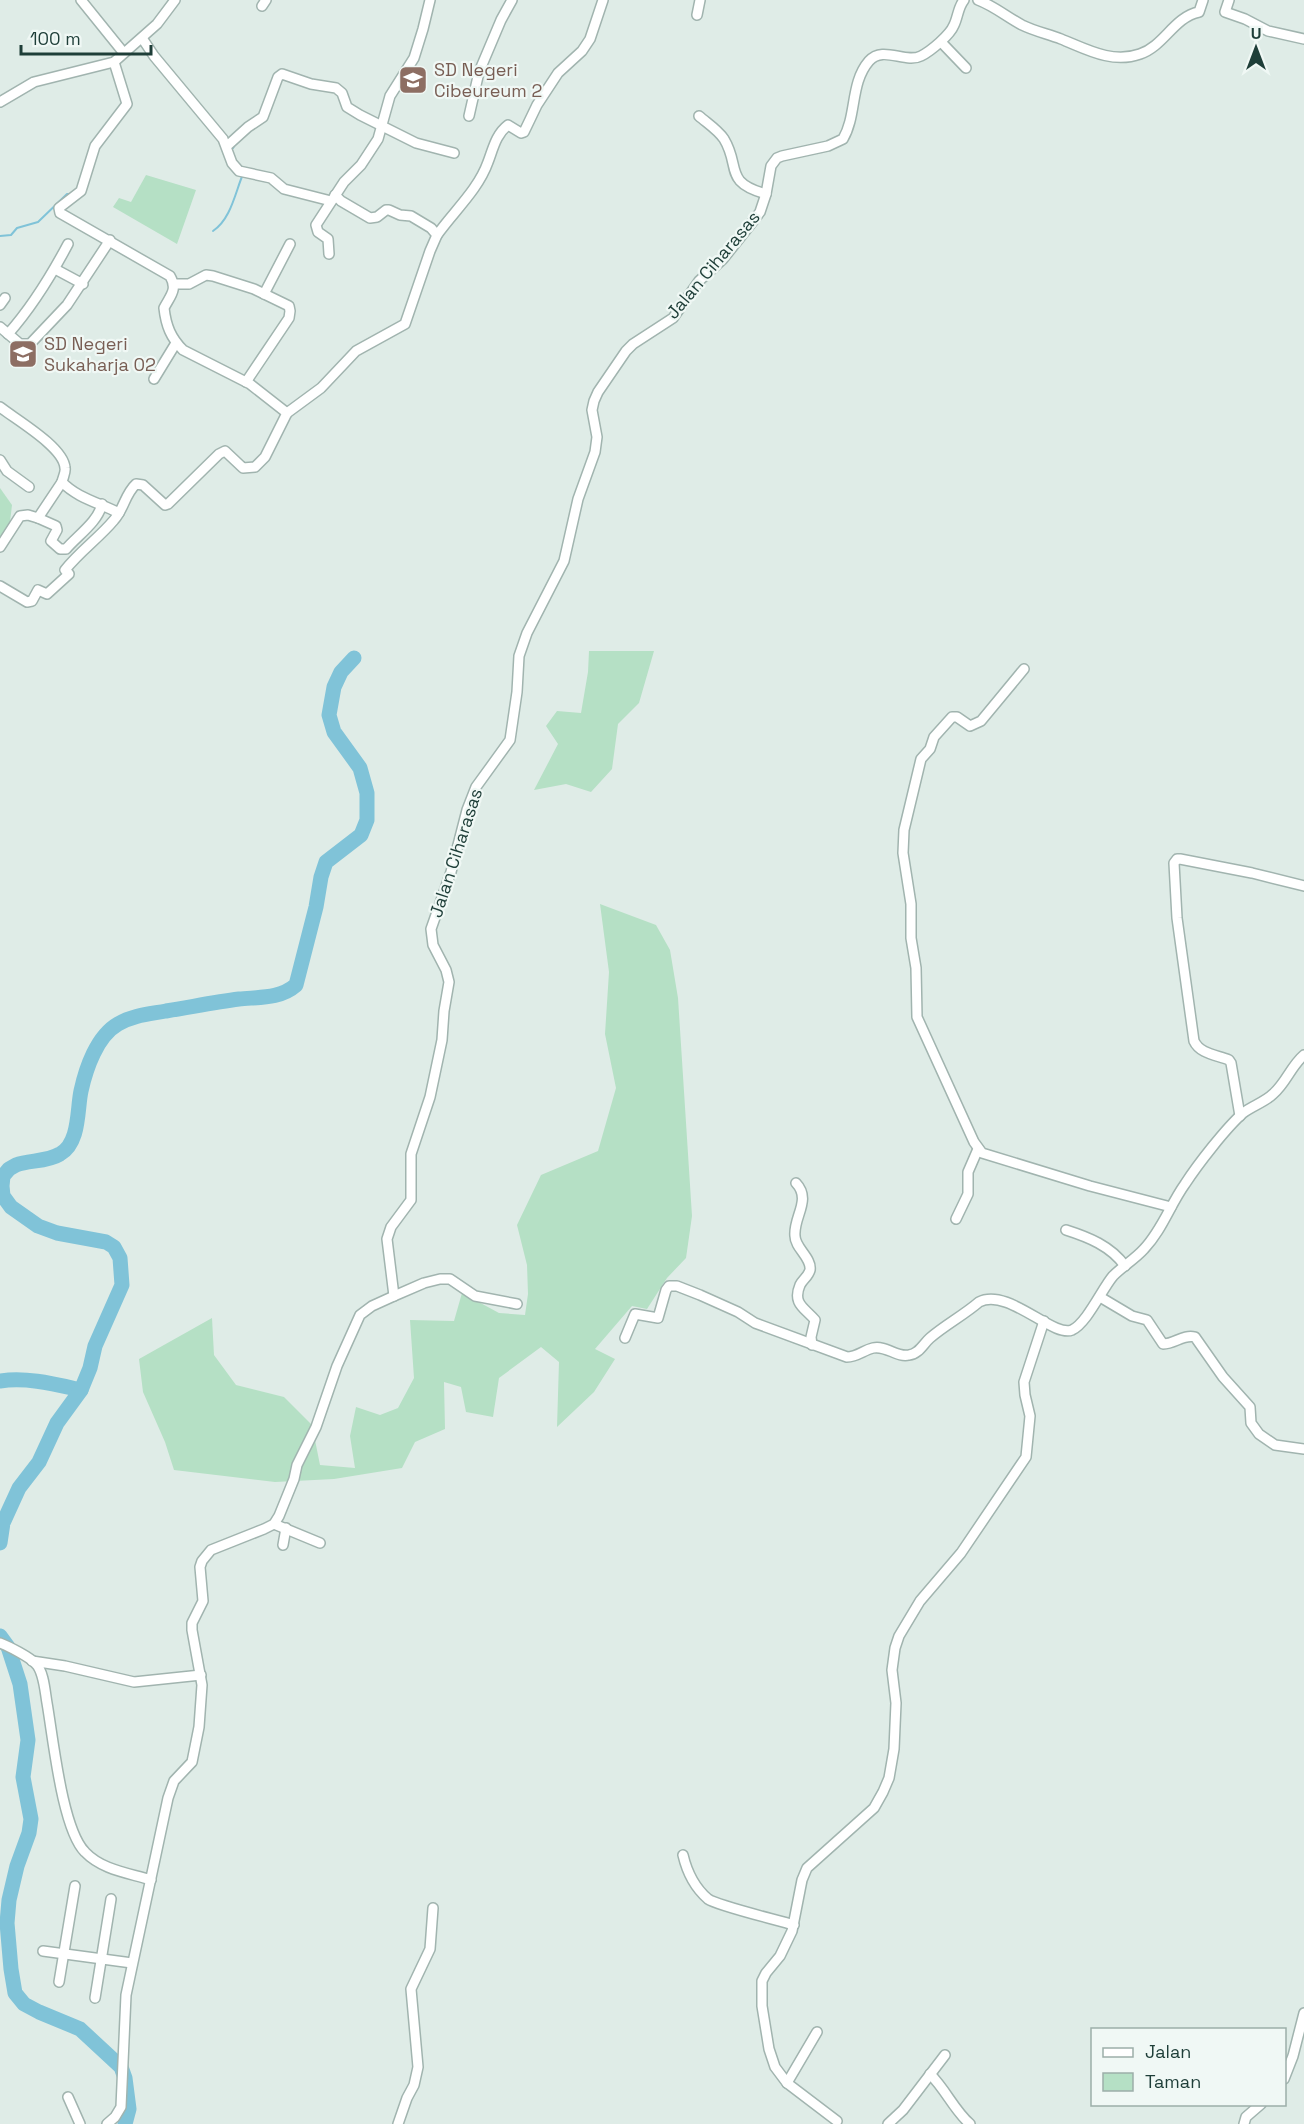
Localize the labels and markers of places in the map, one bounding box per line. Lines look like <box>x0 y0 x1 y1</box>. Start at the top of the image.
place label: SD Negeri Cibeureum 2 <box>434 58 542 102</box>
school or university icon: SD Negeri Cibeureum 2 <box>397 64 429 96</box>
place label: SD Negeri Sukaharja 02 <box>44 332 156 376</box>
school or university icon: SD Negeri Sukaharja 02 <box>7 338 39 370</box>

